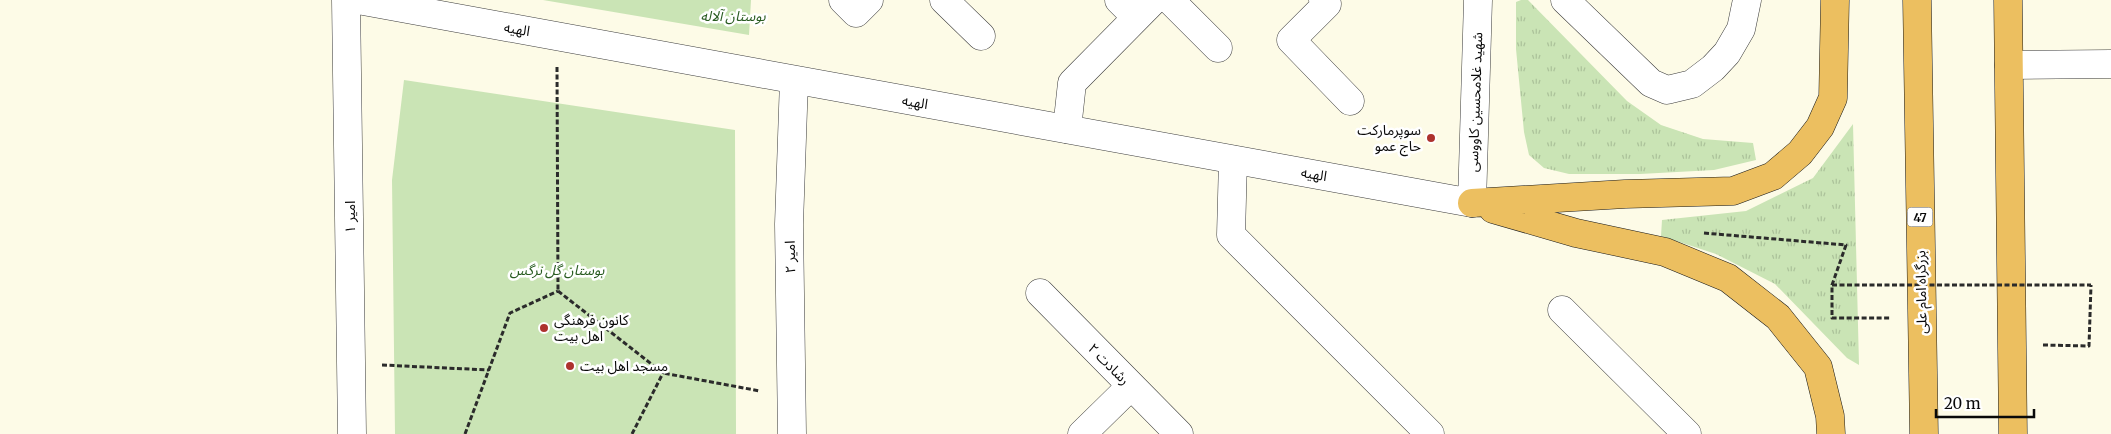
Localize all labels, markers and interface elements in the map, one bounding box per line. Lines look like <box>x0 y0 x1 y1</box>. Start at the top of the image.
park label: بوستان آلاله <box>700 7 766 25</box>
street label: الهیه <box>503 18 531 40</box>
street label: شهید غلامحسین کاووسی <box>1464 32 1486 172</box>
street label: الهیه <box>901 91 929 113</box>
place label: سوپرمارکت حاج عمو <box>1357 121 1421 157</box>
marker: سوپرمارکت حاج عمو <box>1425 132 1437 144</box>
street label: الهیه <box>1300 163 1328 185</box>
street label: امیر ۱ <box>341 201 359 233</box>
road number: 47 <box>1908 208 1932 226</box>
street label: امیر ۲ <box>781 240 799 274</box>
street label: بزرگراه امام علی <box>1911 250 1933 334</box>
park label: بوستان گل نرگس <box>510 261 605 279</box>
place label: کانون فرهنگی اهل بیت <box>554 311 629 345</box>
marker: کانون فرهنگی اهل بیت <box>538 322 550 334</box>
street label: رشادت ۲ <box>1084 339 1134 389</box>
place label: مسجد اهل بیت <box>580 357 668 375</box>
marker: مسجد اهل بیت <box>564 360 576 372</box>
scale bar <box>1936 386 2034 418</box>
text: 20 m <box>1944 394 1981 413</box>

